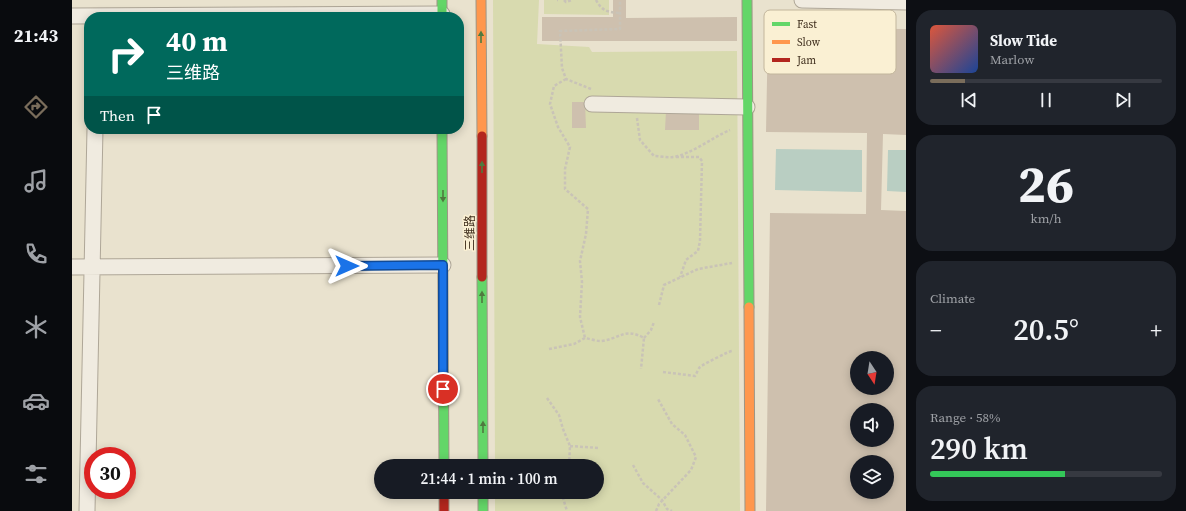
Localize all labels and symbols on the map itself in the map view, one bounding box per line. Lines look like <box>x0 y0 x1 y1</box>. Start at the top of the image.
legend <box>764 10 896 74</box>
text: Fast <box>797 17 817 32</box>
one-way arrow <box>478 30 484 43</box>
text: Slow <box>797 35 821 50</box>
text: Jam <box>796 53 816 68</box>
one-way arrow <box>479 160 485 173</box>
one-way arrow <box>440 190 446 203</box>
street label: 三维路 <box>462 215 478 251</box>
position arrow <box>326 245 368 287</box>
one-way arrow <box>479 290 485 303</box>
north arrow <box>850 351 894 395</box>
pin <box>426 372 460 406</box>
one-way arrow <box>480 420 486 433</box>
speed limit sign: 30 <box>84 447 136 499</box>

